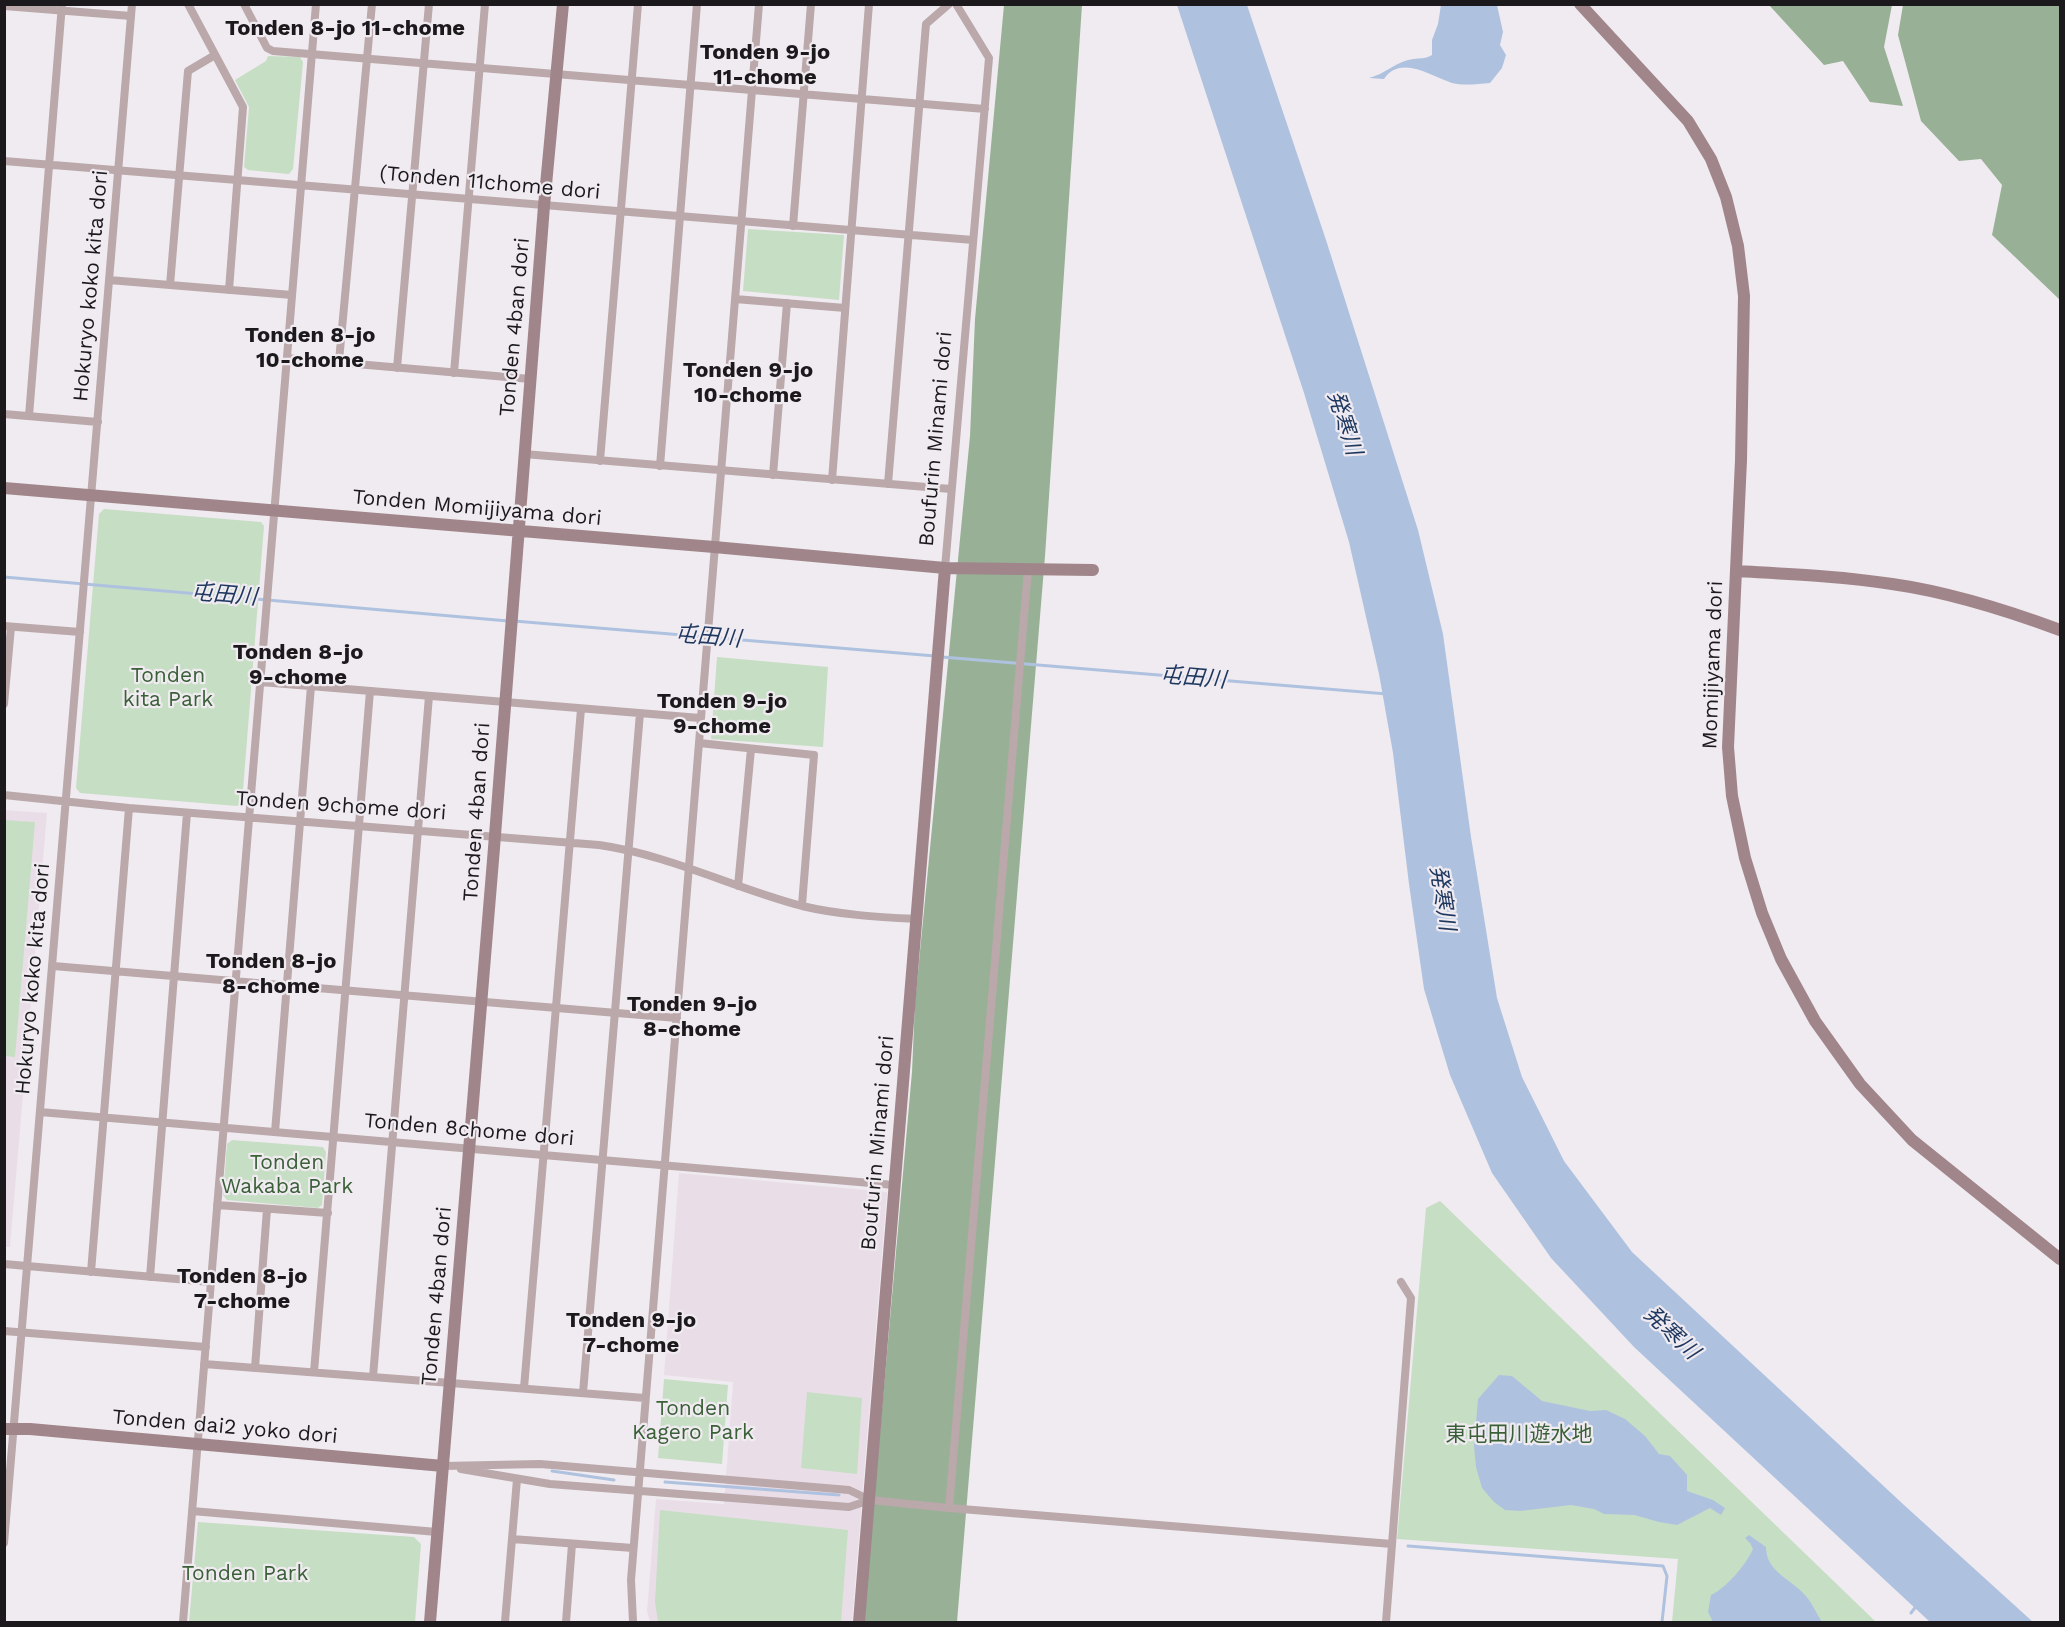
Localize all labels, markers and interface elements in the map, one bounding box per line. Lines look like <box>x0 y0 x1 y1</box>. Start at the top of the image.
district label: Tonden 8-jo 11-chome <box>225 16 465 42</box>
district label: Tonden 9-jo 11-chome <box>700 40 830 92</box>
street label: (Tonden 11chome dori <box>378 161 602 205</box>
street label: Hokuryo koko kita dori <box>68 169 114 403</box>
street label: Tonden 4ban dori <box>495 237 535 417</box>
district label: Tonden 8-jo 10-chome <box>245 323 375 374</box>
street label: Boufurin Minami dori <box>914 330 958 548</box>
district label: Tonden 9-jo 10-chome <box>683 358 813 410</box>
water label: 発寒川 <box>1321 388 1367 458</box>
street label: Tonden Momijiyama dori <box>351 485 603 531</box>
water label: 屯田川 <box>190 579 258 611</box>
street label: Momijiyama dori <box>1697 580 1729 750</box>
water label: 屯田川 <box>674 621 742 653</box>
district label: Tonden 8-jo 9-chome <box>233 640 363 692</box>
water label: 屯田川 <box>1159 662 1227 694</box>
park label: Tonden kita Park <box>123 663 213 713</box>
district label: Tonden 9-jo 9-chome <box>657 689 787 740</box>
street label: Tonden 4ban dori <box>458 722 496 902</box>
street label: Tonden 9chome dori <box>235 786 447 826</box>
street label: Hokuryo koko kita dori <box>10 862 56 1096</box>
water label: 発寒川 <box>1424 863 1460 933</box>
district label: Tonden 8-jo 8-chome <box>206 949 336 1000</box>
district label: Tonden 9-jo 8-chome <box>627 992 757 1044</box>
street label: Boufurin Minami dori <box>856 1034 900 1252</box>
street label: Tonden 8chome dori <box>363 1108 575 1152</box>
park label: Tonden Wakaba Park <box>221 1150 353 1200</box>
street label: Tonden 4ban dori <box>417 1206 457 1386</box>
district label: Tonden 8-jo 7-chome <box>177 1264 307 1316</box>
water label: 発寒川 <box>1638 1301 1704 1365</box>
district label: Tonden 9-jo 7-chome <box>566 1308 696 1360</box>
park label: Tonden Kagero Park <box>632 1396 754 1446</box>
street label: Tonden dai2 yoko dori <box>111 1405 339 1449</box>
park label: 東屯田川遊水地 <box>1446 1422 1592 1448</box>
park label: Tonden Park <box>182 1561 308 1587</box>

